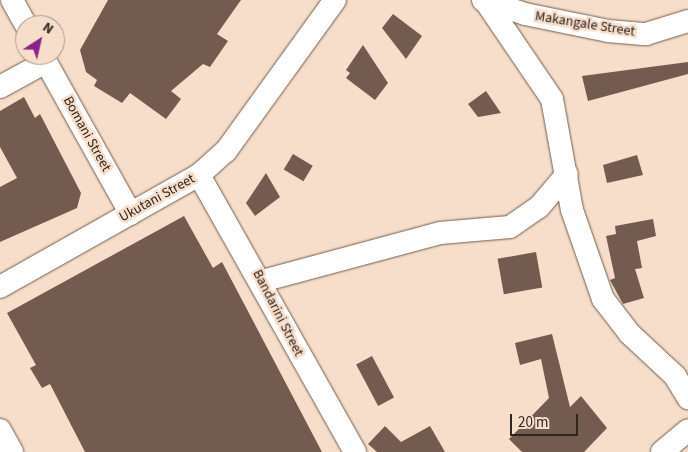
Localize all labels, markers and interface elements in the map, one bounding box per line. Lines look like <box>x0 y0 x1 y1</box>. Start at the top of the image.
street label: Makangale Street <box>534 8 636 40</box>
north arrow <box>15 15 65 65</box>
text: N <box>38 18 58 39</box>
street label: Bomani Street <box>59 93 115 175</box>
street label: Ukutani Street <box>116 170 198 226</box>
street label: Bandarini Street <box>249 267 307 359</box>
scale bar <box>513 404 580 436</box>
text: 20 m <box>518 412 548 433</box>

